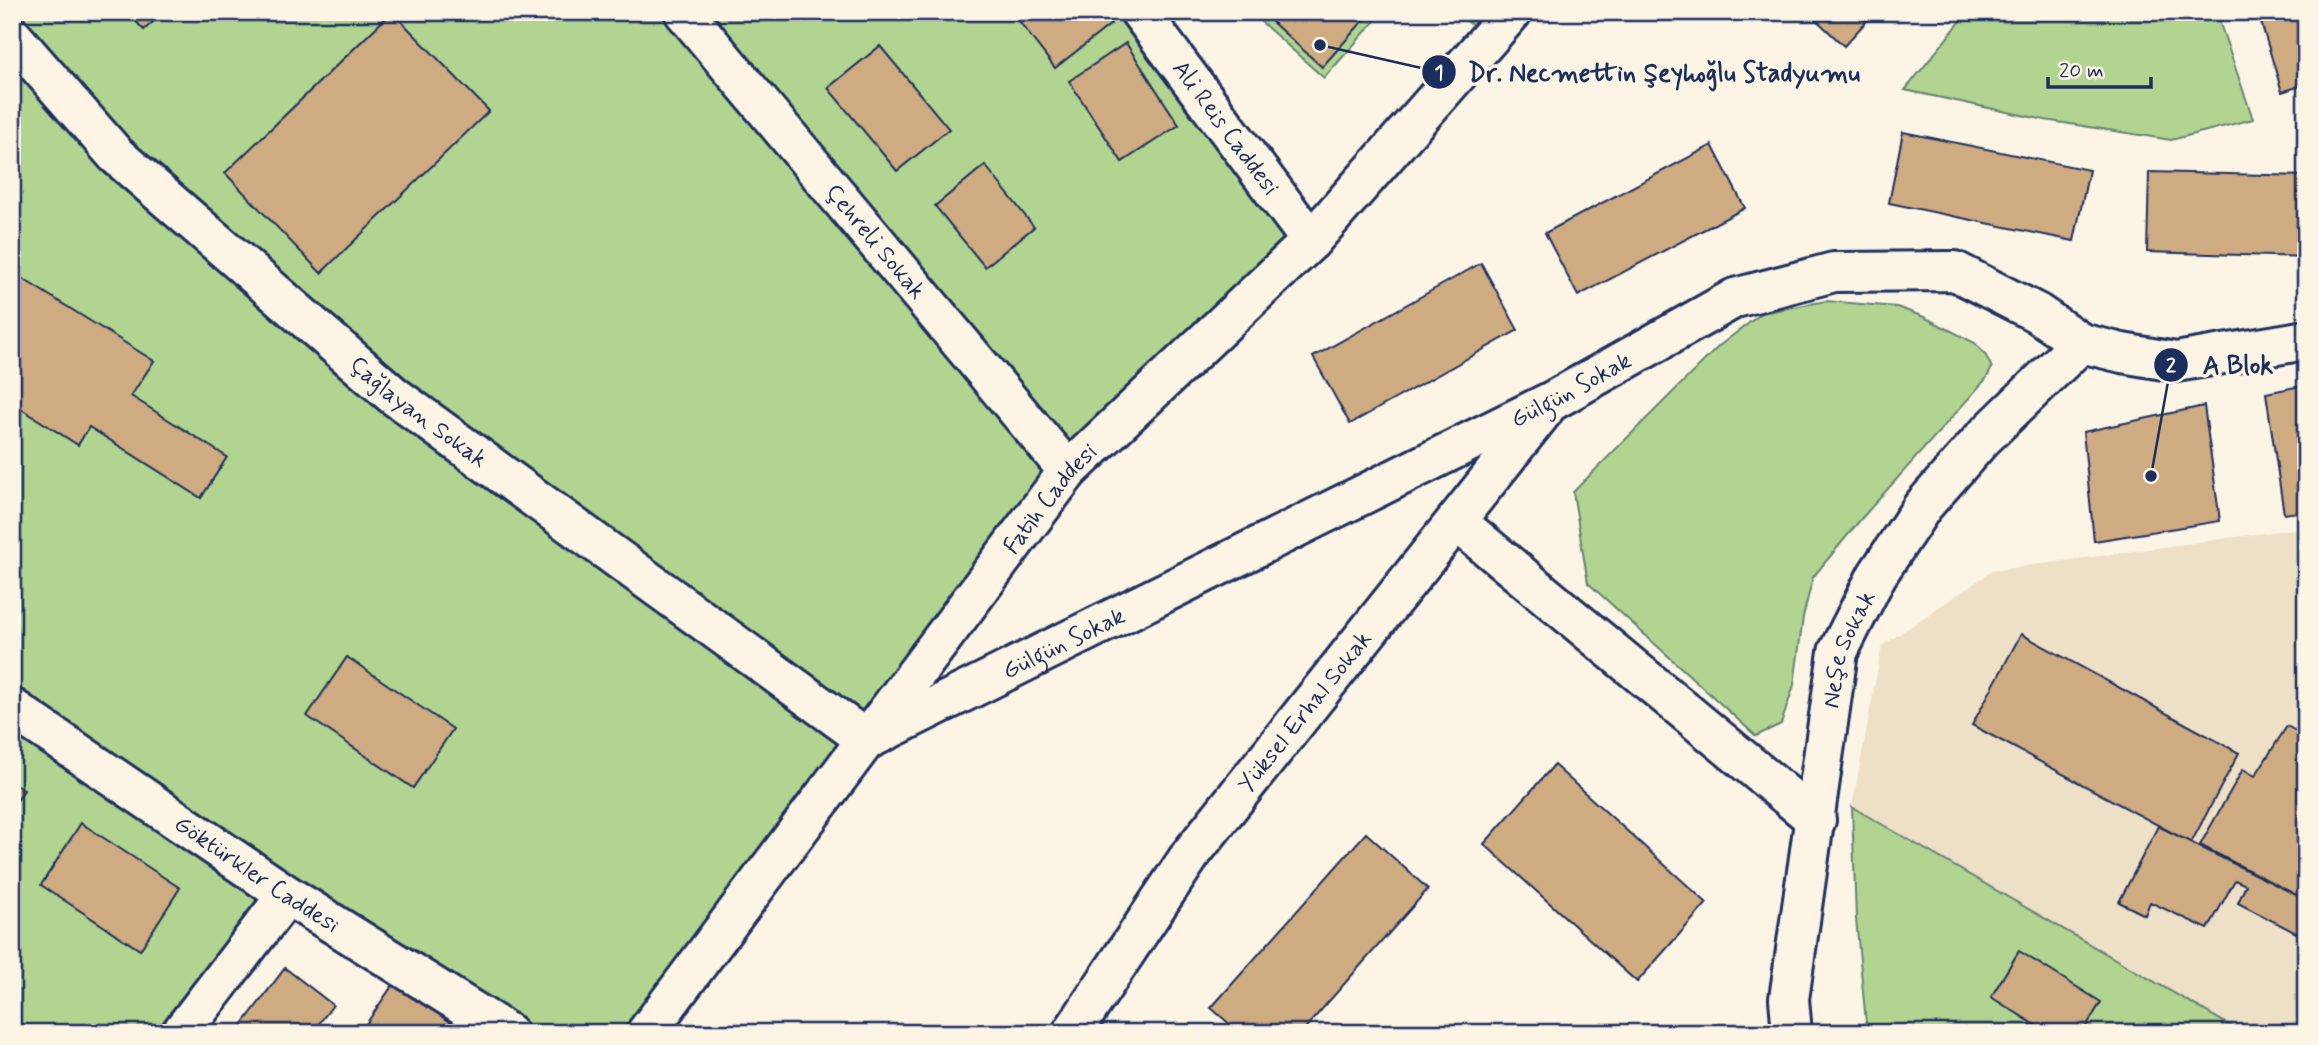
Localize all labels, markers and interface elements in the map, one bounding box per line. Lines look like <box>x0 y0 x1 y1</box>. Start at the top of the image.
scale bar <box>2048 46 2152 90</box>
callout: Dr. Necmettin Şeyhoğlu Stadyumu <box>1422 48 1870 95</box>
street label: Ali Reis Caddesi <box>1164 55 1285 202</box>
text: Dr. Necmettin Şeyhoğlu Stadyumu <box>1468 57 1860 92</box>
text: 20 m <box>2059 57 2104 85</box>
text: 1 <box>1434 59 1444 87</box>
street label: Çehreli Sokak <box>817 178 932 307</box>
callout: A Blok <box>2154 341 2287 388</box>
street label: Gülgün Sokak <box>1506 346 1637 436</box>
street label: Çağlayan Sokak <box>342 350 493 476</box>
text: A Blok <box>2203 350 2273 384</box>
text: 2 <box>2166 352 2177 380</box>
street label: Fatih Caddesi <box>997 437 1105 561</box>
street label: Neşe Sokak <box>1816 586 1884 710</box>
street label: Gülgün Sokak <box>998 601 1130 687</box>
street label: Yüksel Erhal Sokak <box>1232 625 1379 800</box>
street label: Göktürkler Caddesi <box>168 809 345 941</box>

